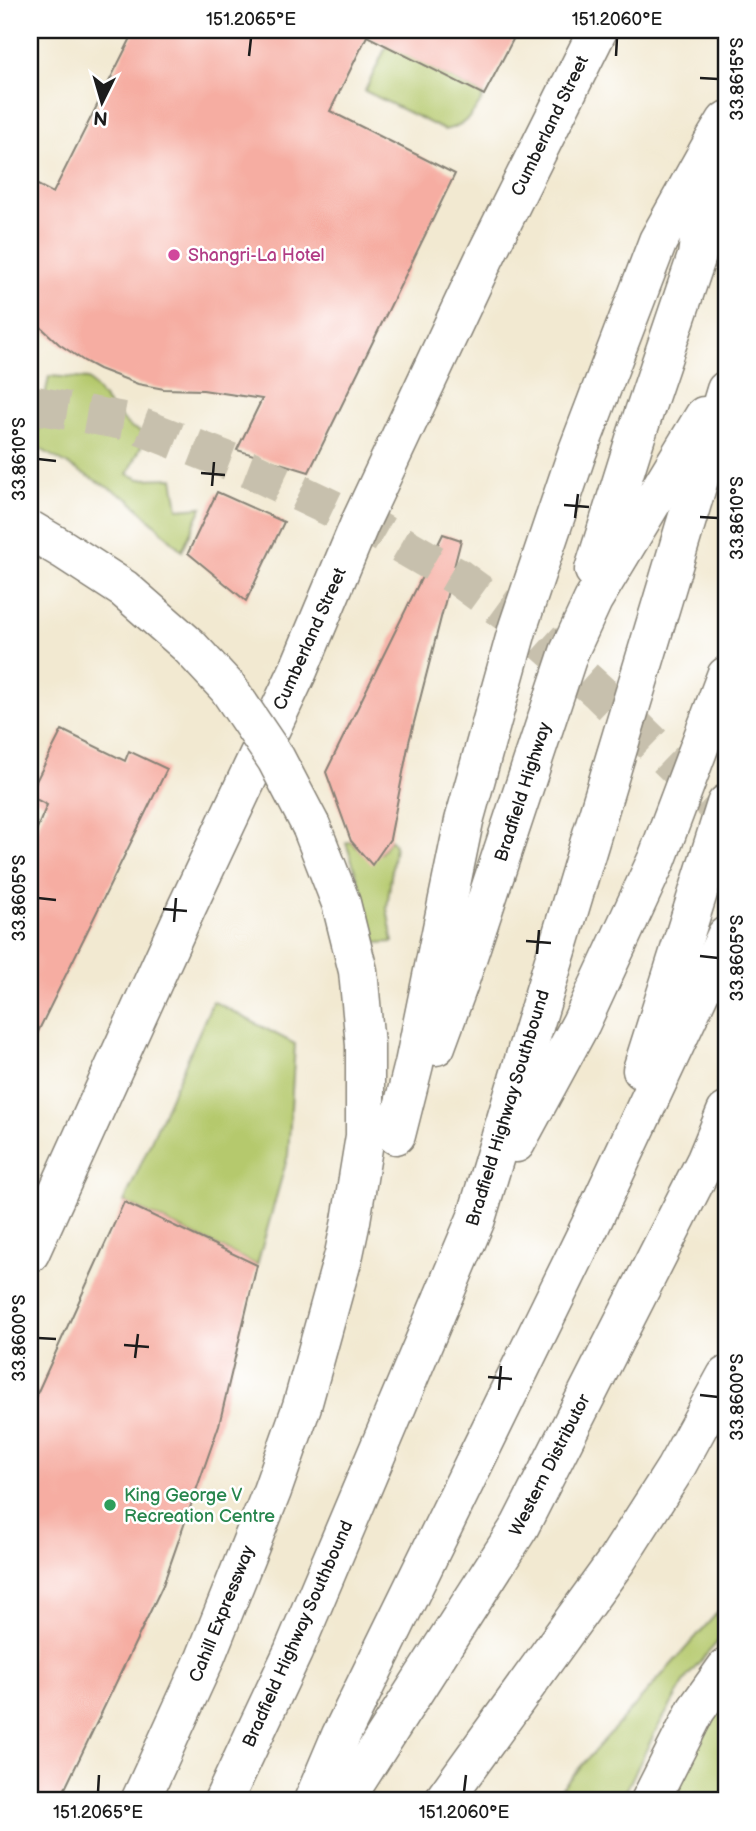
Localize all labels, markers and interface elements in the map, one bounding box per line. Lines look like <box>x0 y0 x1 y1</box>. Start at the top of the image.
text: 151.2065°E <box>206 9 296 30</box>
text: 151.2060°E <box>572 9 662 30</box>
text: 33.8615°S <box>727 37 748 121</box>
street label: Cumberland Street <box>507 52 593 200</box>
north arrow <box>66 66 136 136</box>
text: N <box>93 105 109 130</box>
place label: Shangri-La Hotel <box>188 245 325 266</box>
marker: Shangri-La Hotel <box>166 247 182 263</box>
text: 33.8610°S <box>9 417 30 501</box>
text: 33.8610°S <box>727 476 748 560</box>
street label: Cumberland Street <box>269 564 351 713</box>
street label: Bradfield Highway <box>491 719 556 864</box>
text: 33.8605°S <box>9 854 30 942</box>
text: 33.8605°S <box>727 914 748 1002</box>
street label: Bradfield Highway Southbound <box>462 987 554 1229</box>
text: 33.8600°S <box>9 1294 30 1382</box>
text: 33.8600°S <box>727 1353 748 1441</box>
street label: Western Distributor <box>505 1390 595 1539</box>
place label: King George V Recreation Centre <box>124 1485 275 1527</box>
marker: King George V Recreation Centre <box>102 1497 118 1513</box>
street label: Bradfield Highway Southbound <box>238 1517 358 1751</box>
street label: Cahill Expressway <box>185 1542 259 1685</box>
text: 151.2065°E <box>53 1802 143 1823</box>
text: 151.2060°E <box>419 1802 509 1823</box>

